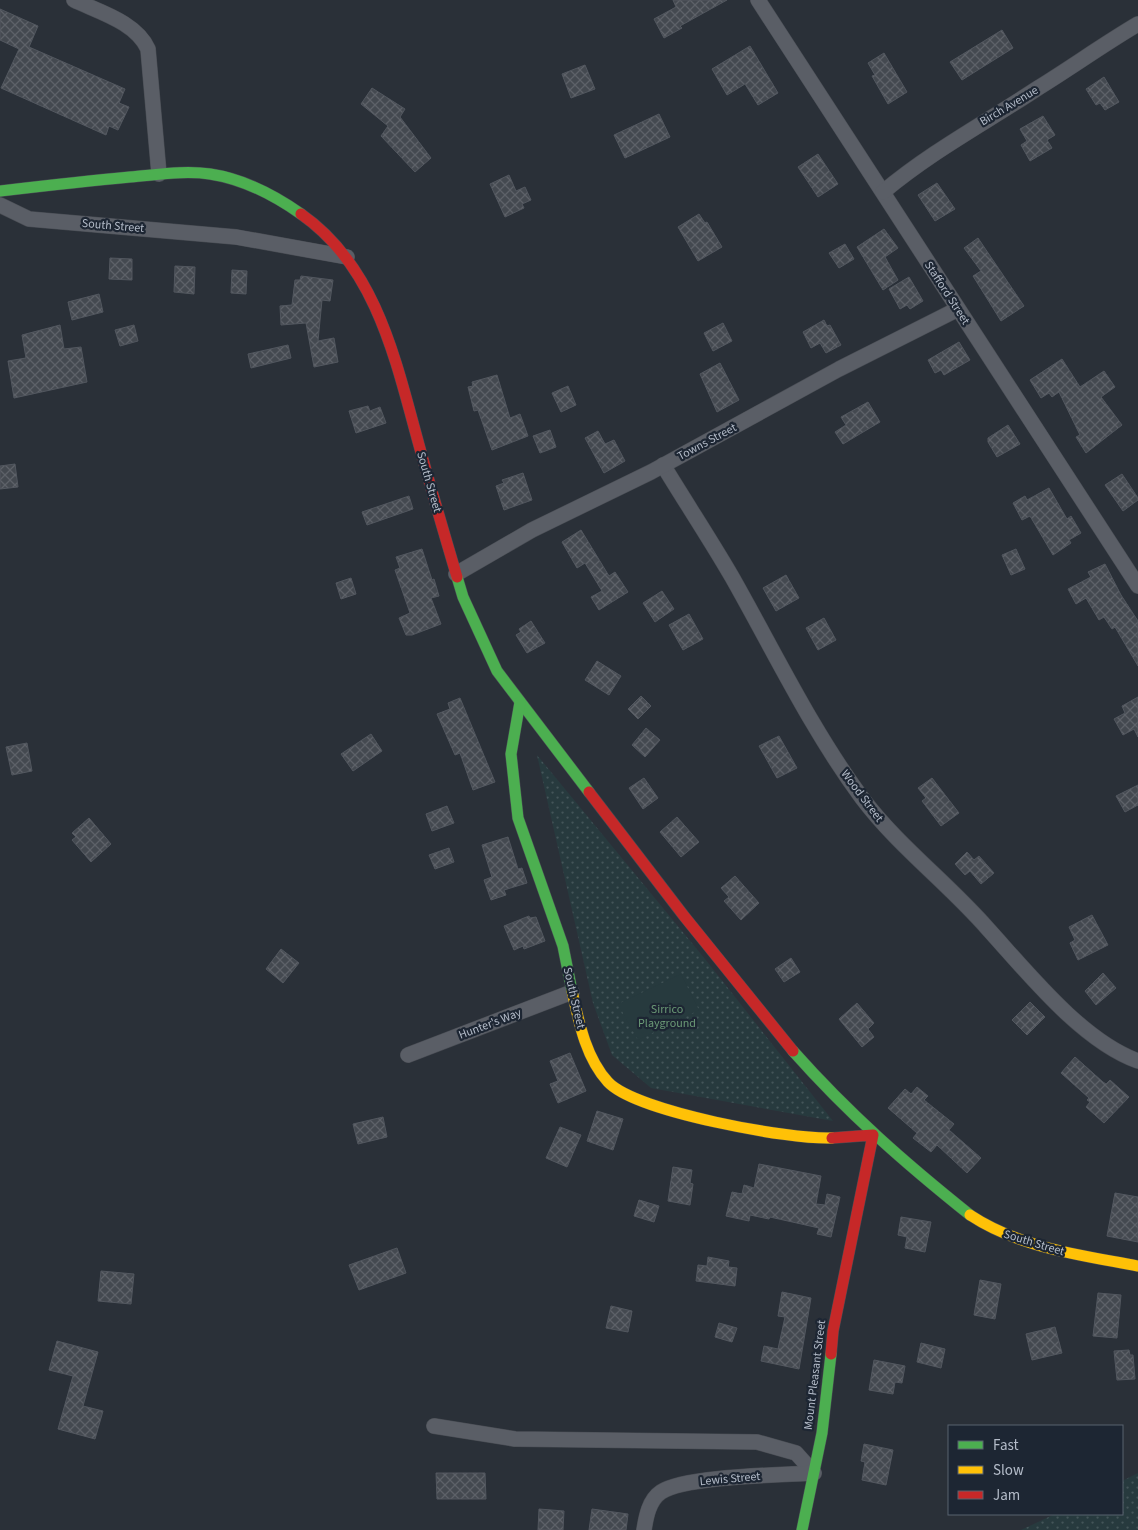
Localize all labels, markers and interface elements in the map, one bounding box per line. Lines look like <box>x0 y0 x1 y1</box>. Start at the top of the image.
street label: Birch Avenue <box>977 82 1041 130</box>
street label: South Street <box>81 215 145 237</box>
street label: Stafford Street <box>920 258 974 328</box>
street label: Towns Street <box>674 419 740 465</box>
street label: South Street <box>412 450 446 514</box>
street label: Wood Street <box>837 766 887 826</box>
street label: South Street <box>559 966 589 1030</box>
park label: Sirrico Playground <box>638 1001 696 1032</box>
street label: Hunter's Way <box>456 1004 524 1044</box>
street label: South Street <box>1002 1226 1066 1260</box>
street label: Mount Pleasant Street <box>800 1319 830 1431</box>
legend <box>948 1425 1123 1515</box>
text: Fast <box>993 1435 1019 1456</box>
text: Slow <box>993 1460 1024 1481</box>
street label: Lewis Street <box>699 1468 761 1490</box>
text: Jam <box>993 1485 1020 1506</box>

